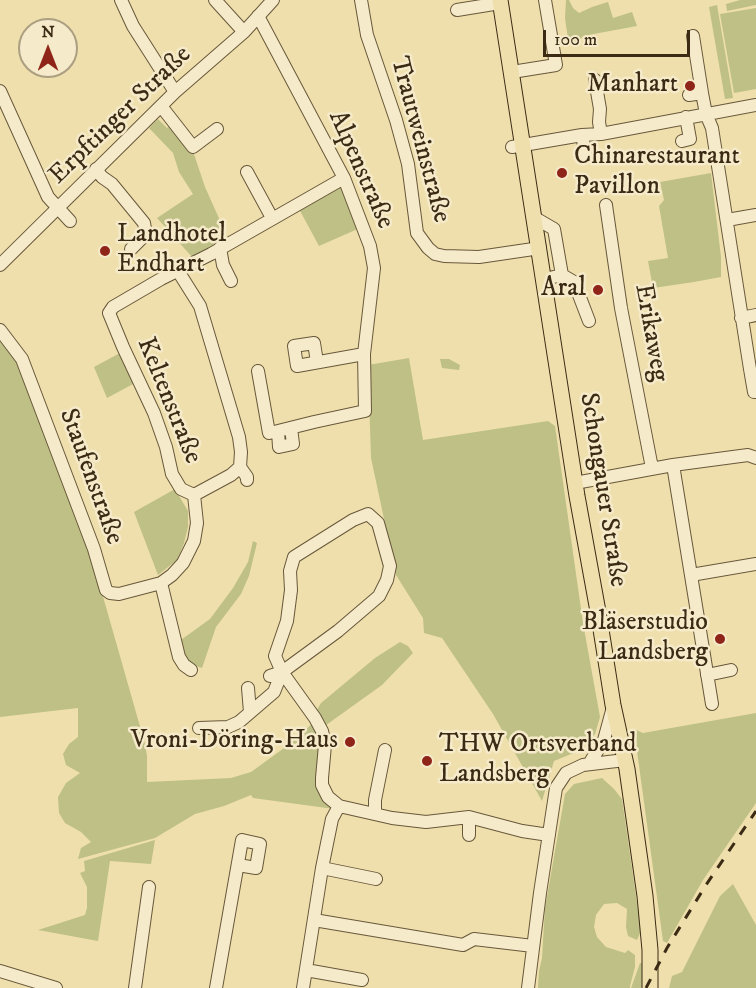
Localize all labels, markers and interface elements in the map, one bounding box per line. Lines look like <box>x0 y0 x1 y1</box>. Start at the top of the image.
north arrow <box>18 18 78 78</box>
scale bar <box>546 18 693 56</box>
text: N <box>41 22 55 42</box>
text: 100 m <box>554 29 597 51</box>
street label: Erpftinger Straße <box>43 40 199 192</box>
street label: Trautweinstraße <box>382 54 456 226</box>
place label: Manhart <box>587 70 678 102</box>
marker: Manhart <box>683 79 697 93</box>
street label: Alpenstraße <box>320 106 400 234</box>
place label: Chinarestaurant Pavillon <box>574 142 740 204</box>
marker: Chinarestaurant Pavillon <box>555 166 569 180</box>
place label: Landhotel Endhart <box>117 220 226 282</box>
marker: Landhotel Endhart <box>98 244 112 258</box>
place label: Aral <box>541 274 586 306</box>
street label: Erikaweg <box>626 282 674 384</box>
marker: Aral <box>591 283 605 297</box>
street label: Keltenstraße <box>129 333 207 469</box>
street label: Schongauer Straße <box>571 391 633 589</box>
street label: Staufenstraße <box>51 405 129 549</box>
place label: Bläserstudio Landsberg <box>582 608 708 670</box>
marker: Bläserstudio Landsberg <box>713 632 727 646</box>
place label: Vroni-Döring-Haus <box>131 726 338 758</box>
place label: THW Ortsverband Landsberg <box>439 730 637 792</box>
marker: Vroni-Döring-Haus <box>343 735 357 749</box>
marker: THW Ortsverband Landsberg <box>420 754 434 768</box>

